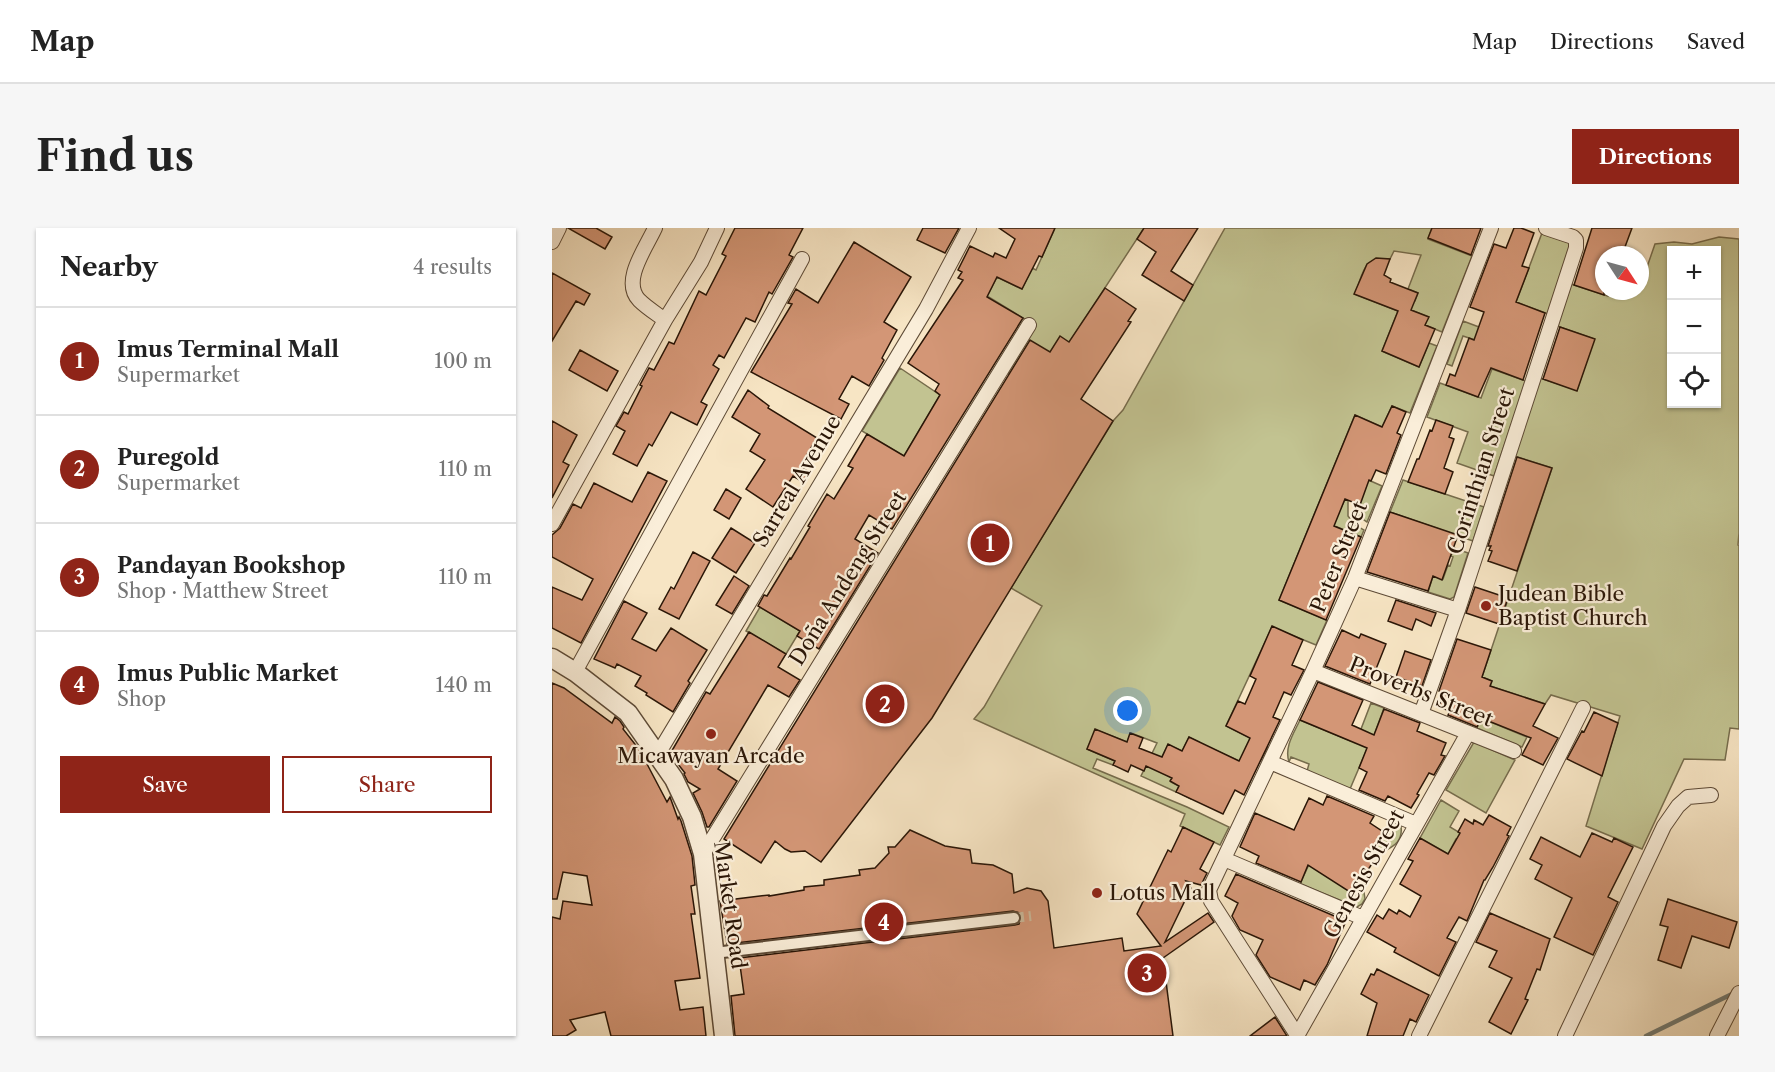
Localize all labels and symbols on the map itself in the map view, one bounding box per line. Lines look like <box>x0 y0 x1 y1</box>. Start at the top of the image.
north arrow <box>1595 246 1649 300</box>
street label: Corinthian Street <box>1442 384 1519 557</box>
street label: Sarreal Avenue <box>747 410 846 551</box>
street label: Doña Andeng Street <box>784 485 912 670</box>
street label: Peter Street <box>1305 497 1372 616</box>
pin: 1 <box>970 520 1010 566</box>
place label: Judean Bible Baptist Church <box>1495 581 1648 630</box>
marker: Judean Bible Baptist Church <box>1479 599 1493 613</box>
street label: Proverbs Street <box>1346 651 1497 732</box>
pin: 2 <box>866 682 904 726</box>
your location <box>1113 696 1142 725</box>
marker: Micawayan Arcade <box>704 727 718 741</box>
place label: Micawayan Arcade <box>617 743 805 768</box>
street label: Genesis Street <box>1318 804 1410 943</box>
street label: Market Road <box>709 839 752 971</box>
place label: Lotus Mall <box>1109 880 1215 905</box>
marker: Lotus Mall <box>1090 886 1104 900</box>
pin: 4 <box>864 900 904 944</box>
pin: 3 <box>1128 950 1166 996</box>

